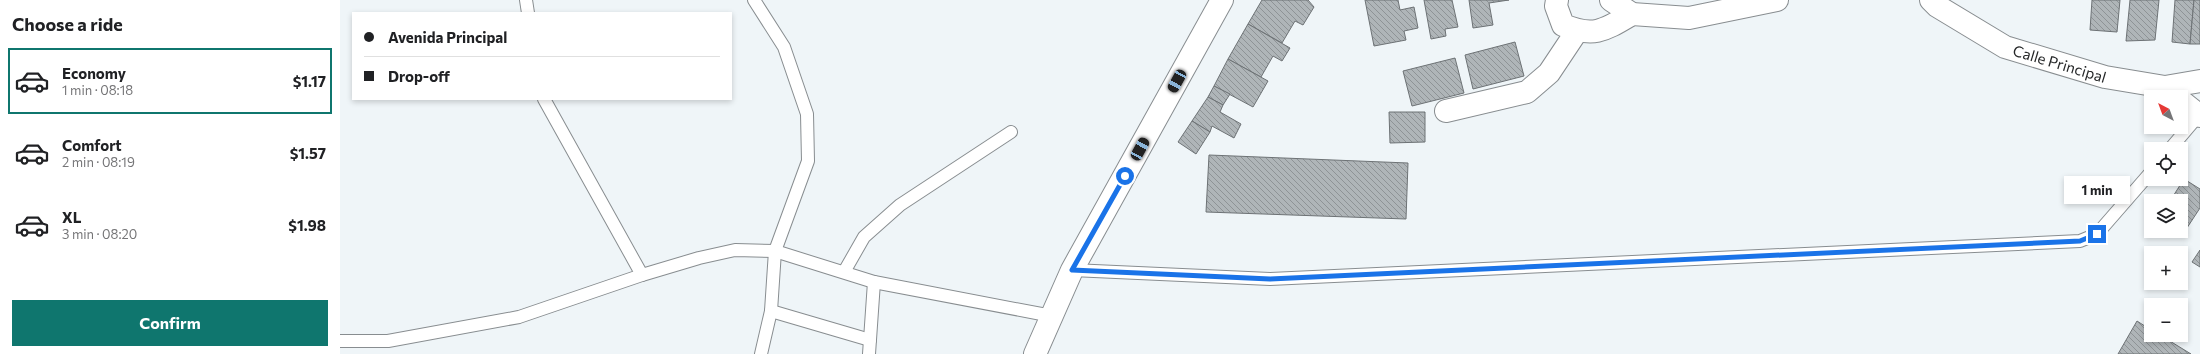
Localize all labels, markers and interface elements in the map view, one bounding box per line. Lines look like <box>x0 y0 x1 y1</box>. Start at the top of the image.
text: Choose a ride <box>12 13 123 35</box>
text: Avenida Principal <box>388 28 507 46</box>
street label: Calle Principal <box>2011 41 2108 86</box>
icon: car <box>14 63 50 99</box>
text: Economy <box>62 64 126 82</box>
text: Drop-off <box>388 67 450 85</box>
car <box>1166 68 1188 94</box>
text: $1.17 <box>293 72 326 90</box>
text: 1 min · 08:18 <box>62 82 133 98</box>
north arrow <box>2144 90 2188 134</box>
map controls <box>2144 90 2188 342</box>
icon: car <box>14 135 50 171</box>
text: Comfort <box>62 136 122 154</box>
car <box>1129 136 1151 162</box>
button: locate <box>2144 142 2188 186</box>
text: $1.57 <box>290 144 326 162</box>
text: 2 min · 08:19 <box>62 154 135 170</box>
route start <box>1116 167 1134 185</box>
callout: 1 min <box>2064 176 2130 204</box>
text: 1 min <box>2082 182 2112 198</box>
button: layers <box>2144 194 2188 238</box>
icon: car <box>14 207 50 243</box>
text: XL <box>62 208 81 226</box>
text: $1.98 <box>288 216 326 234</box>
route end <box>2088 225 2106 243</box>
text: 3 min · 08:20 <box>62 226 137 242</box>
button: + <box>2144 246 2188 290</box>
button: − <box>2144 298 2188 342</box>
button: Confirm <box>12 300 328 346</box>

